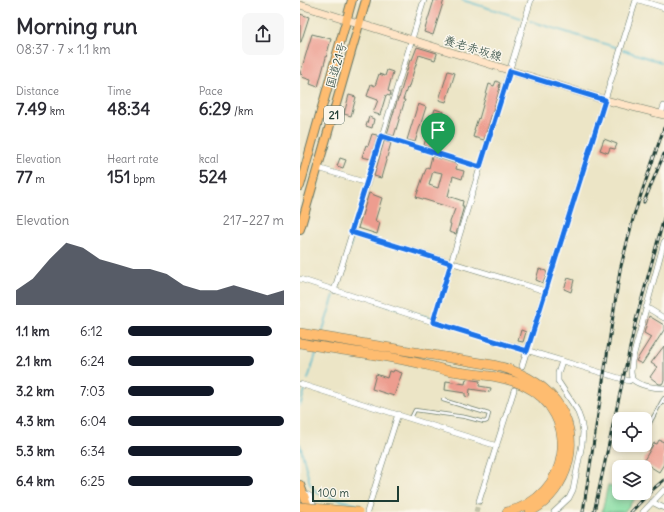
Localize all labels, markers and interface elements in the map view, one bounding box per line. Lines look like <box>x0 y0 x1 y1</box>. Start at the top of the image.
text: Morning run <box>16 12 138 40</box>
button: share <box>242 13 284 55</box>
street label: 養老赤坂線 <box>442 32 504 64</box>
street label: 国道21号 <box>322 40 350 90</box>
text: 08:37 · 7 × 1.1 km <box>16 41 111 58</box>
text: Distance <box>16 84 59 98</box>
text: Time <box>107 84 131 98</box>
text: Pace <box>199 84 223 98</box>
text: 7.49 <box>16 98 47 120</box>
text: 48:34 <box>107 98 150 120</box>
text: 6:29 <box>199 98 231 120</box>
text: km <box>47 104 65 118</box>
text: /km <box>231 104 253 118</box>
road number: 21 <box>324 106 344 124</box>
pin <box>421 113 455 154</box>
icon: arrive <box>427 119 449 141</box>
text: Elevation <box>16 152 61 166</box>
text: Heart rate <box>107 152 158 166</box>
text: kcal <box>199 152 218 166</box>
text: 77 <box>16 166 33 188</box>
text: 151 <box>107 166 131 188</box>
text: 524 <box>199 166 227 188</box>
text: m <box>33 172 45 186</box>
text: bpm <box>131 172 155 186</box>
text: Elevation <box>16 212 69 229</box>
text: 217–227 m <box>223 212 284 229</box>
text: 1.1 km <box>16 323 50 340</box>
text: 6:12 <box>80 323 103 340</box>
text: 2.1 km <box>16 353 52 370</box>
text: 6:24 <box>80 353 105 370</box>
text: 3.2 km <box>16 383 54 400</box>
text: 7:03 <box>80 383 105 400</box>
map controls <box>612 412 652 500</box>
button: locate <box>612 412 652 452</box>
text: 4.3 km <box>16 413 55 430</box>
text: 6:04 <box>80 413 107 430</box>
text: 5.3 km <box>16 443 55 460</box>
text: 6:34 <box>80 443 105 460</box>
button: layers <box>612 460 652 500</box>
text: 6.4 km <box>16 473 55 490</box>
text: 6:25 <box>80 473 105 490</box>
scale bar <box>312 484 399 503</box>
text: 100 m <box>318 486 349 500</box>

